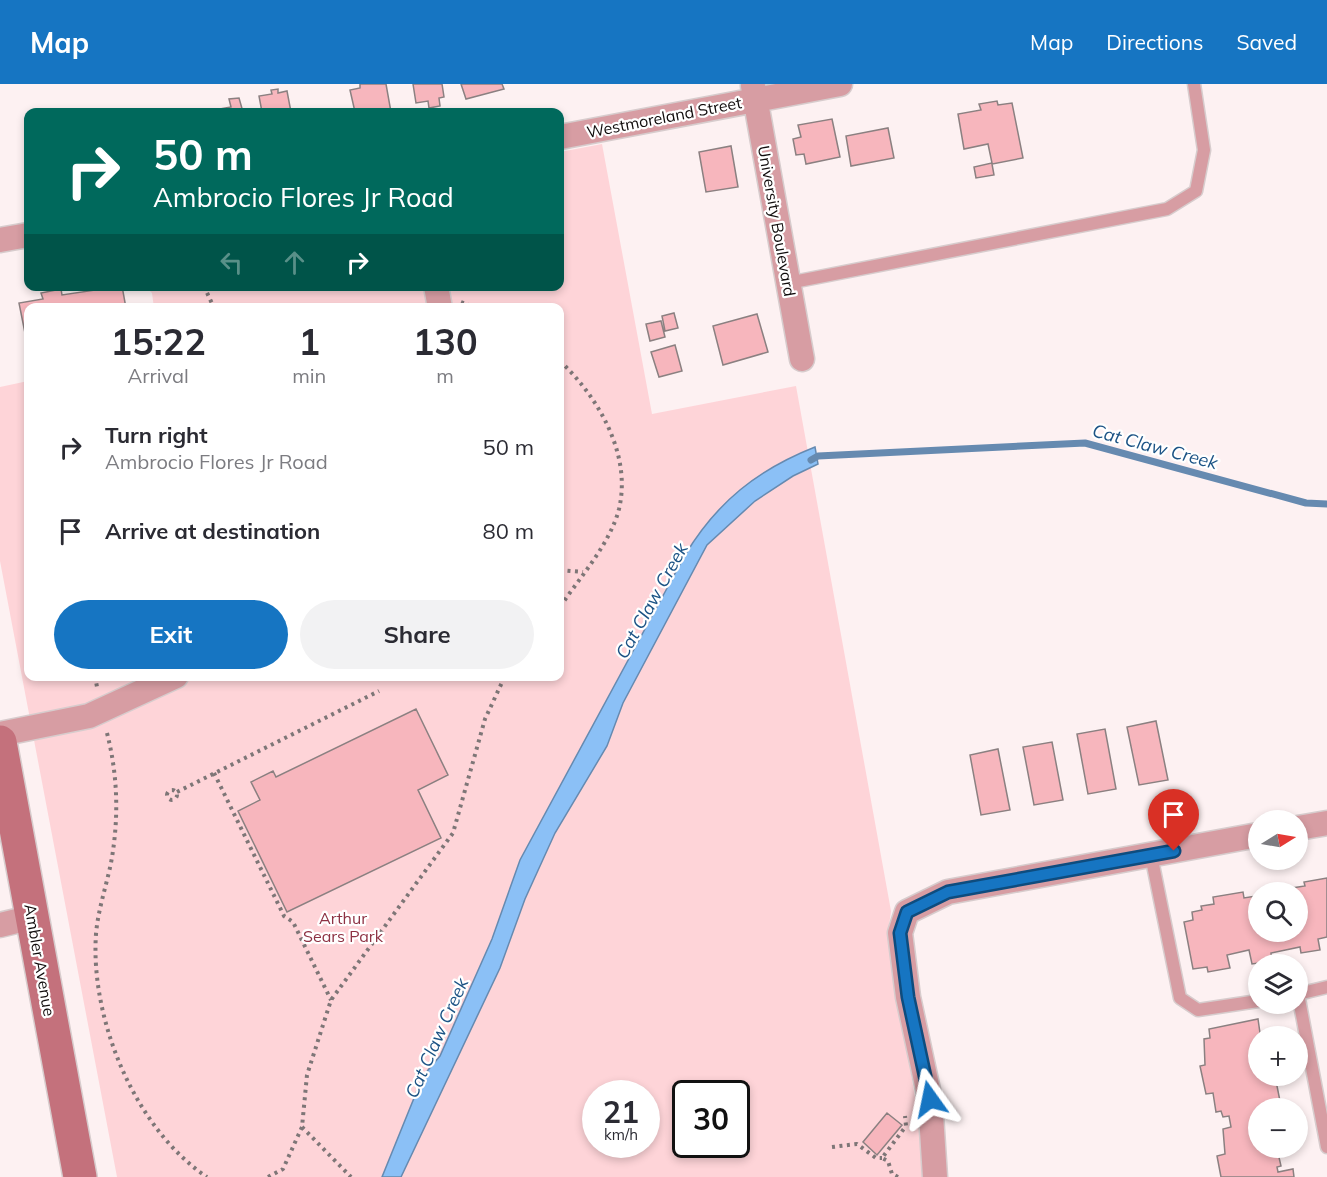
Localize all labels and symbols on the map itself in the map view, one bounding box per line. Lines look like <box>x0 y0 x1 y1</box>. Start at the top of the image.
street label: Westmoreland Street <box>585 92 744 142</box>
street label: University Boulevard <box>754 144 800 298</box>
water label: Cat Claw Creek <box>1090 419 1221 475</box>
water label: Cat Claw Creek <box>610 538 693 663</box>
pin <box>1148 789 1199 851</box>
north arrow <box>1248 810 1308 870</box>
street label: Ambler Avenue <box>20 902 60 1018</box>
park label: Arthur Sears Park <box>303 908 384 946</box>
water label: Cat Claw Creek <box>400 974 474 1101</box>
position arrow <box>898 1067 962 1131</box>
speed limit sign: 30 <box>672 1080 750 1158</box>

